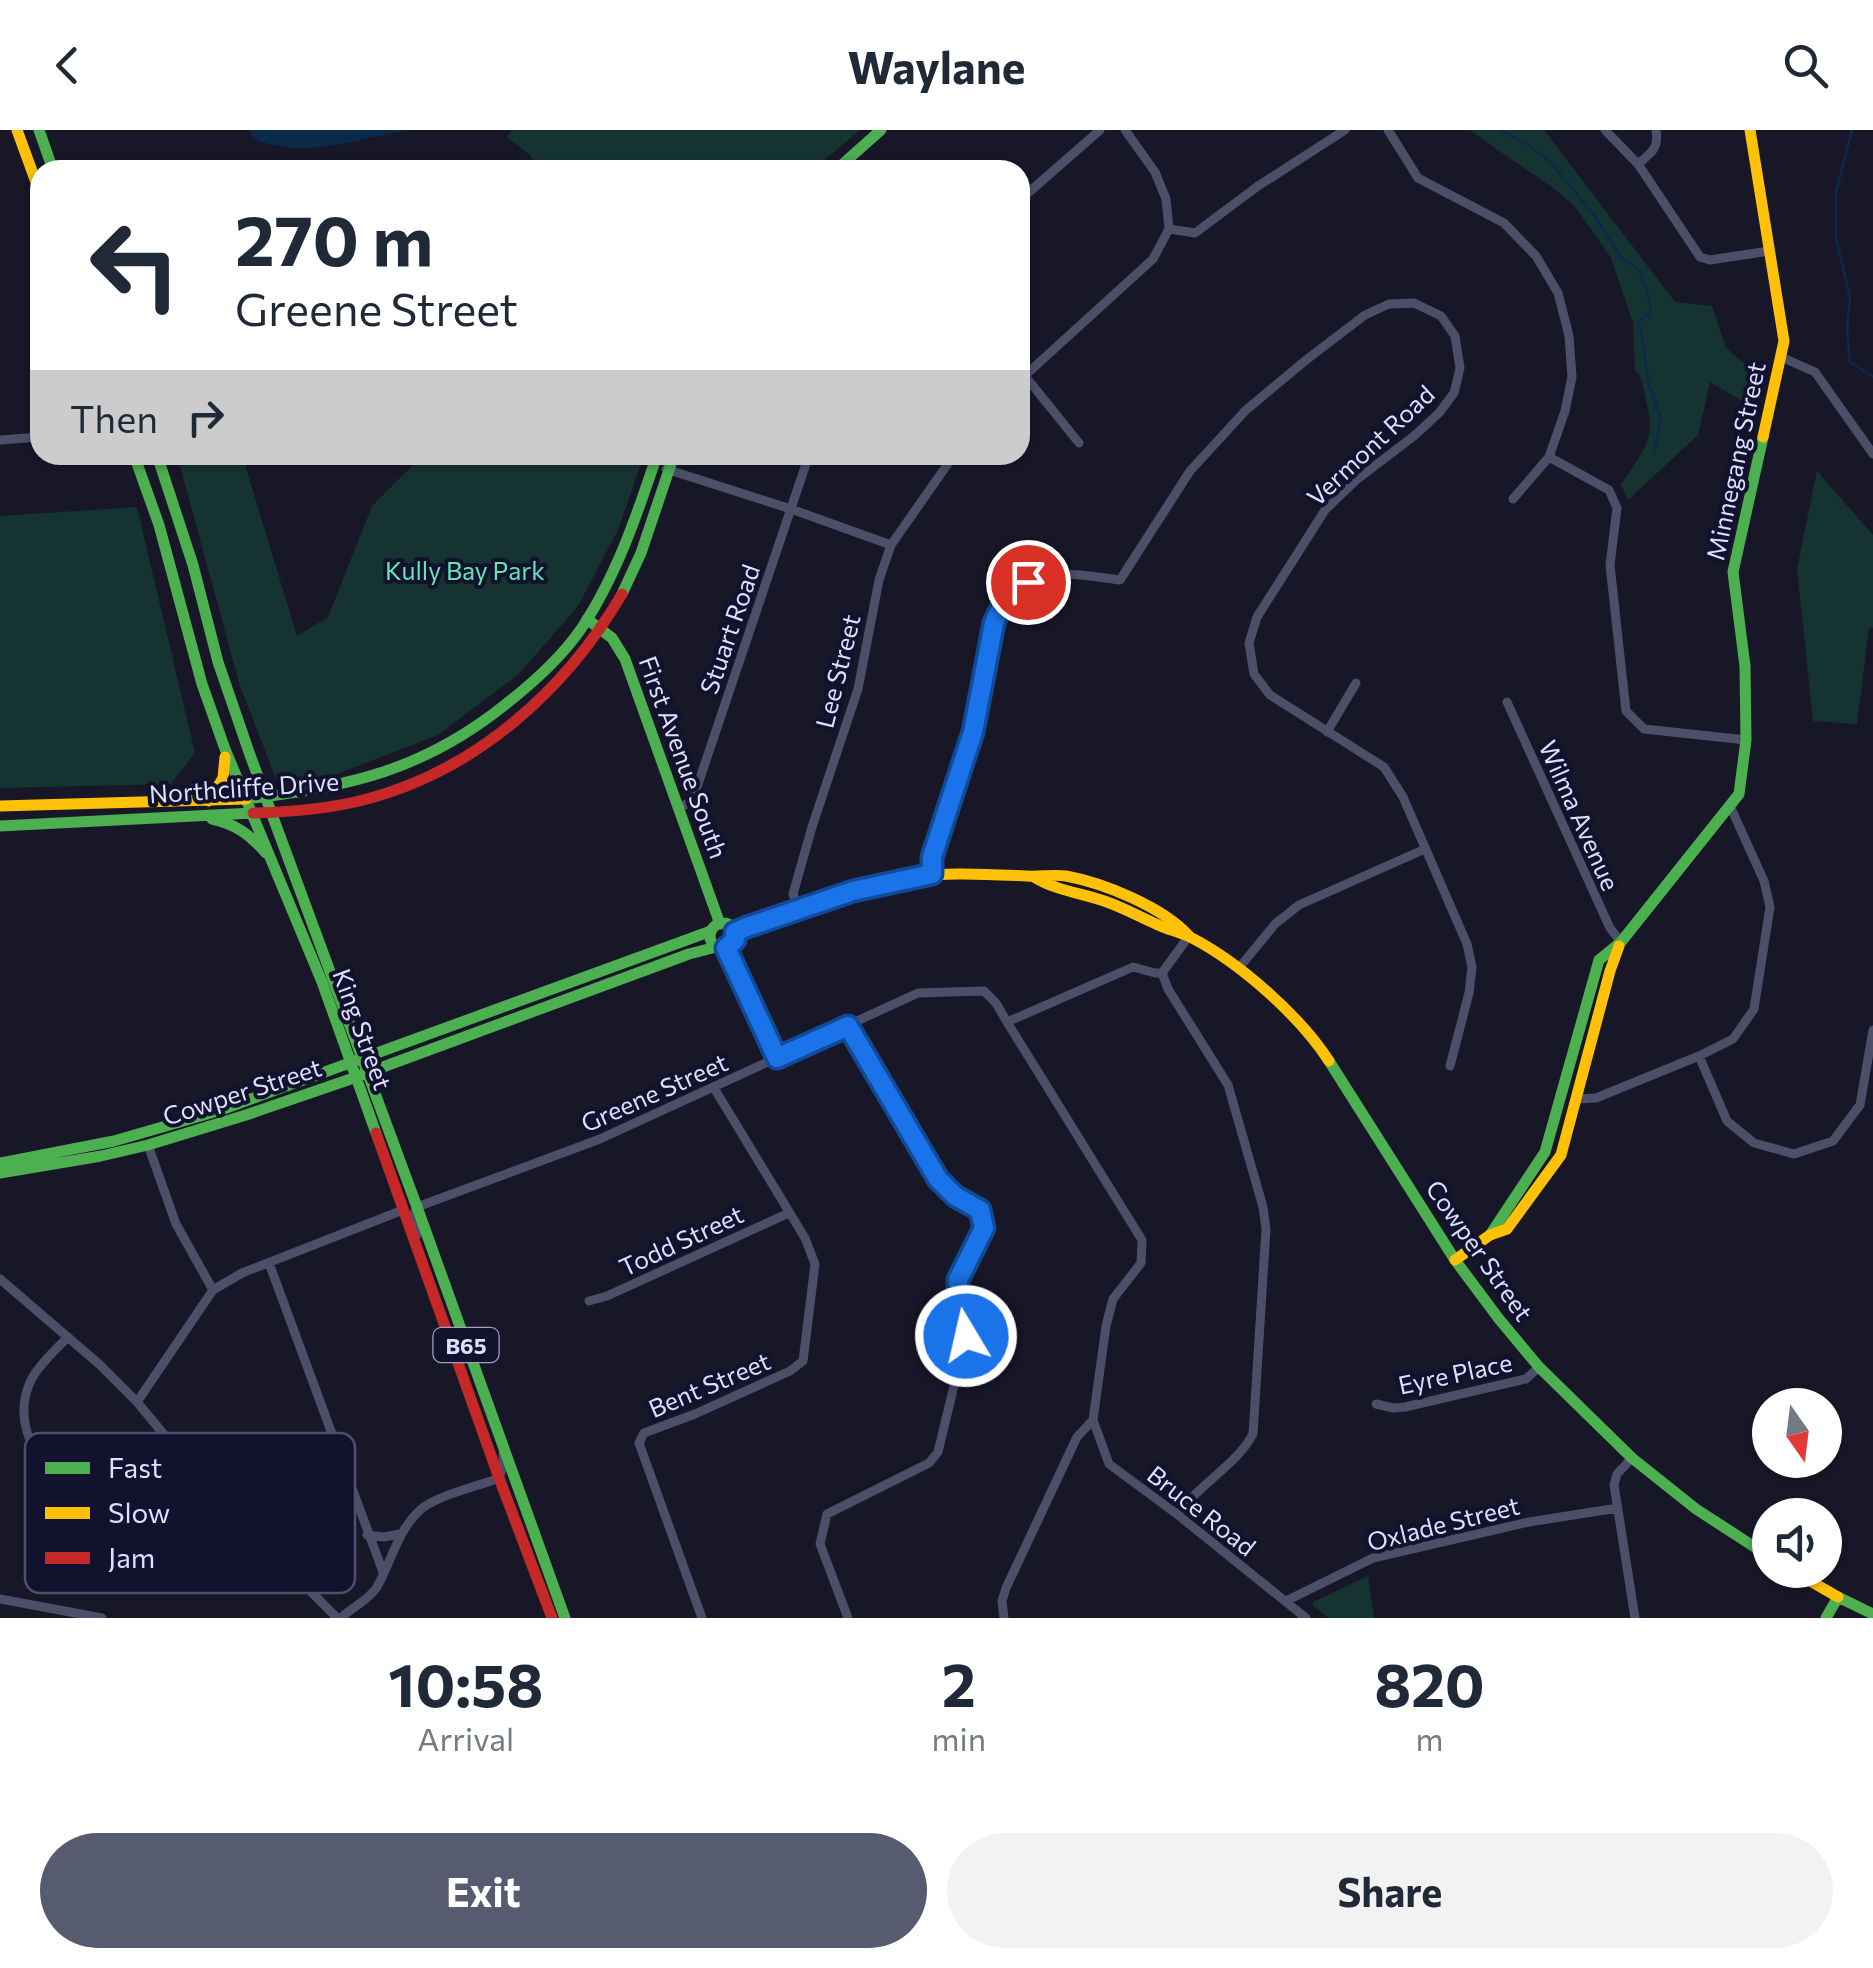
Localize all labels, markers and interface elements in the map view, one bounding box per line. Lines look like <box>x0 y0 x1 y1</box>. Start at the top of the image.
icon: back <box>40 38 95 93</box>
text: Waylane <box>847 38 1026 93</box>
icon: search <box>1778 38 1833 93</box>
text: 270 m <box>235 195 433 280</box>
icon: left <box>70 200 200 330</box>
text: Greene Street <box>235 280 518 335</box>
street label: Minnegang Street <box>1699 359 1771 563</box>
street label: Vermont Road <box>1300 378 1440 512</box>
icon: right <box>178 390 233 445</box>
text: Then <box>70 394 158 441</box>
pin <box>986 540 1071 625</box>
park label: Kully Bay Park <box>385 555 545 585</box>
icon: arrive <box>1001 555 1056 610</box>
street label: Stuart Road <box>693 560 765 698</box>
street label: Lee Street <box>808 611 866 731</box>
street label: First Avenue South <box>633 652 735 862</box>
street label: Wilma Avenue <box>1533 735 1627 895</box>
street label: Northcliffe Drive <box>148 765 340 809</box>
street label: King Street <box>327 964 399 1094</box>
street label: Greene Street <box>576 1046 732 1138</box>
street label: Cowper Street <box>159 1051 325 1131</box>
street label: Cowper Street <box>1420 1174 1540 1326</box>
street label: Todd Street <box>614 1198 748 1282</box>
position arrow <box>914 1284 1018 1388</box>
road number: B65 <box>434 1328 498 1362</box>
street label: Bent Street <box>644 1345 774 1423</box>
street label: Eyre Place <box>1395 1346 1515 1400</box>
north arrow <box>1752 1388 1842 1478</box>
map controls <box>1752 1388 1842 1588</box>
legend <box>25 1433 355 1593</box>
text: Fast <box>108 1450 162 1484</box>
street label: Bruce Road <box>1142 1459 1262 1561</box>
street label: Oxlade Street <box>1364 1490 1522 1556</box>
text: Slow <box>108 1495 170 1529</box>
button: sound <box>1752 1498 1842 1588</box>
text: Jam <box>108 1540 155 1574</box>
text: 10:58 <box>388 1646 543 1719</box>
text: 2 <box>942 1646 976 1719</box>
text: 820 <box>1374 1646 1485 1719</box>
text: Arrival <box>417 1718 514 1758</box>
text: min <box>932 1718 986 1758</box>
text: m <box>1416 1718 1443 1758</box>
button: Exit <box>40 1833 927 1948</box>
button: Share <box>947 1833 1833 1948</box>

